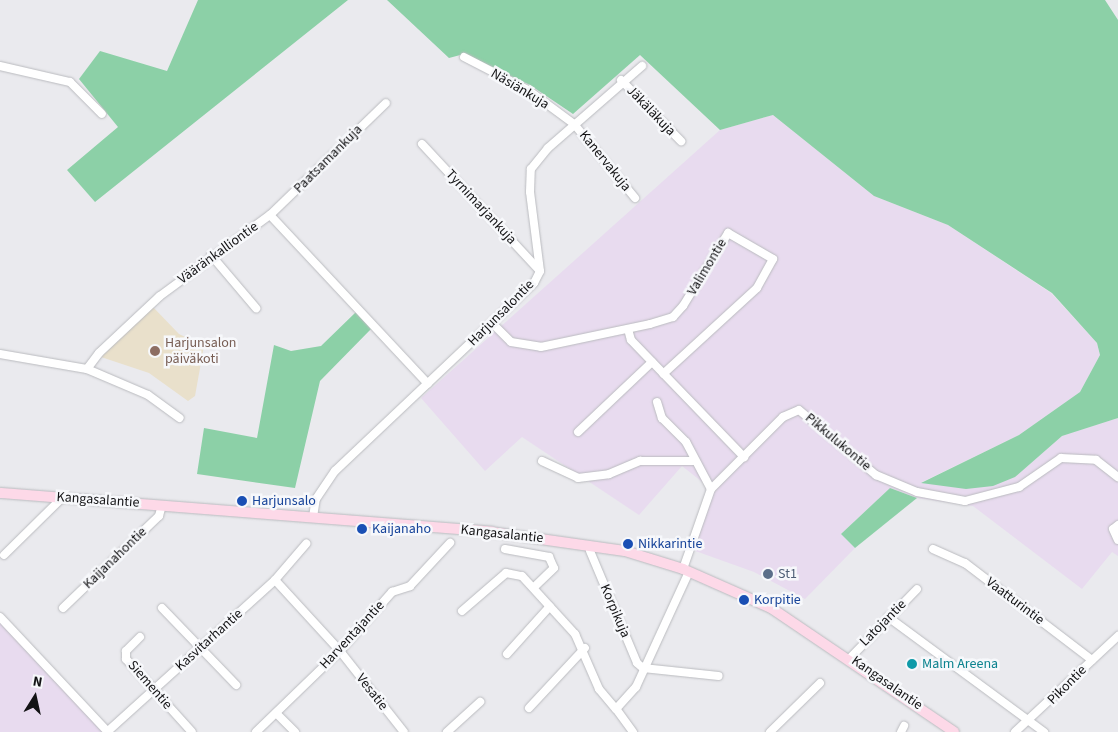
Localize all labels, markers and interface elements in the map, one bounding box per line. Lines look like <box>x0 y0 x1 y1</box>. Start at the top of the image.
street label: Näsiänkuja <box>488 65 552 113</box>
street label: Jäkäläkuja <box>623 82 679 140</box>
street label: Paatsamankuja <box>290 121 366 197</box>
street label: Kanervakuja <box>575 127 635 195</box>
street label: Tyrnimarjankuja <box>442 166 520 248</box>
street label: Vääränkalliontie <box>175 218 261 288</box>
street label: Valimontie <box>684 236 730 298</box>
street label: Harjunsalontie <box>464 276 538 350</box>
place label: Harjunsalon päiväkoti <box>165 335 237 368</box>
marker: Harjunsalon päiväkoti <box>149 345 161 357</box>
street label: Pikkulukontie <box>802 410 874 474</box>
street label: Kangasalantie <box>56 489 140 511</box>
place label: Harjunsalo <box>252 493 316 509</box>
marker: Harjunsalo <box>236 495 248 507</box>
place label: Kaijanaho <box>372 521 431 537</box>
street label: Kangasalantie <box>460 521 544 547</box>
marker: Kaijanaho <box>356 523 368 535</box>
street label: Kaijanahontie <box>80 524 150 592</box>
place label: Nikkarintie <box>638 536 702 552</box>
marker: Nikkarintie <box>622 538 634 550</box>
place label: St1 <box>778 566 797 582</box>
marker: St1 <box>762 568 774 580</box>
street label: Vaatturintie <box>983 574 1047 628</box>
street label: Korpikuja <box>596 582 634 640</box>
place label: Korpitie <box>754 592 801 608</box>
marker: Korpitie <box>738 594 750 606</box>
street label: Latojantie <box>856 596 910 650</box>
street label: Harventajantie <box>316 597 388 673</box>
street label: Kasvitarhantie <box>172 605 246 675</box>
street label: Kangasalantie <box>848 652 926 714</box>
place label: Malm Areena <box>922 656 998 672</box>
street label: Siementie <box>124 657 176 713</box>
marker: Malm Areena <box>906 658 918 670</box>
street label: Pikontie <box>1044 662 1090 708</box>
street label: Vesatie <box>353 670 391 714</box>
north arrow <box>10 672 60 722</box>
text: N <box>31 672 44 693</box>

